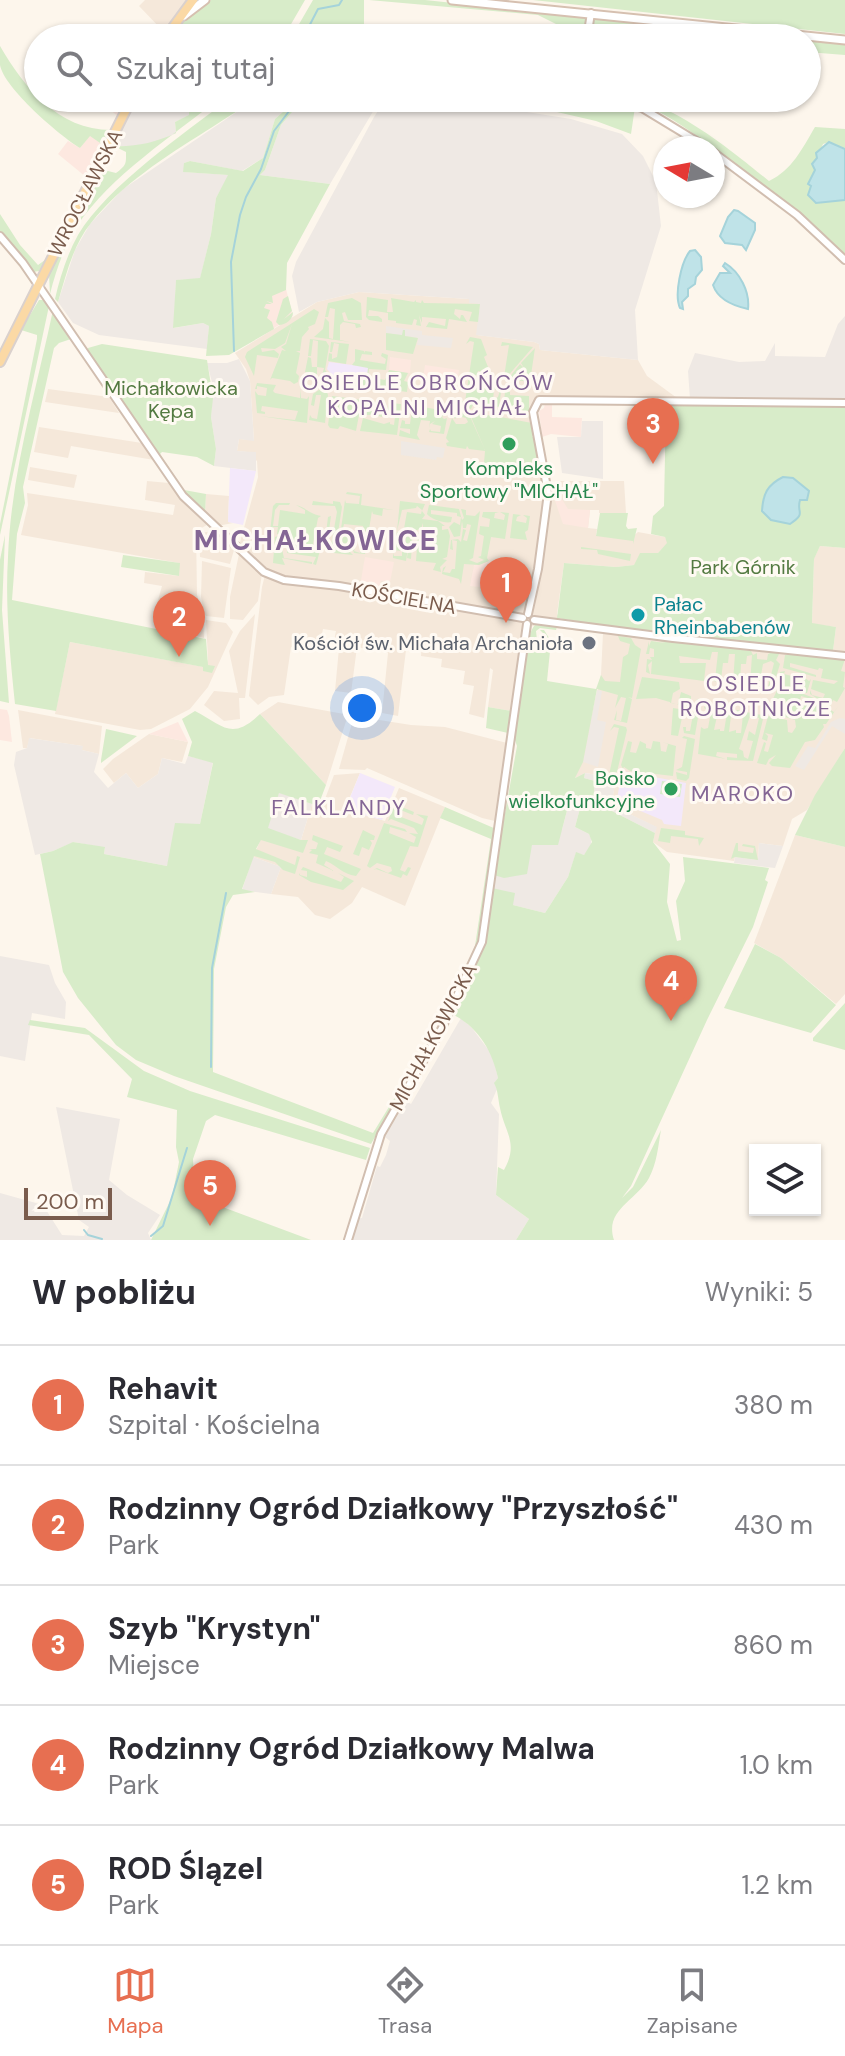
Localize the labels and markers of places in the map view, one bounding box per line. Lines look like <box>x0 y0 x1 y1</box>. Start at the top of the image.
pin: 3 <box>627 398 679 464</box>
marker: Kompleks Sportowy "MICHAŁ" <box>500 435 518 453</box>
place label: Kompleks Sportowy "MICHAŁ" <box>420 455 598 504</box>
pin: 1 <box>480 557 532 623</box>
pin: 2 <box>153 591 205 657</box>
place label: Pałac Rheinbabenów <box>654 591 791 640</box>
marker: Pałac Rheinbabenów <box>629 606 647 624</box>
place label: Kościół św. Michała Archanioła <box>293 630 573 656</box>
marker: Kościół św. Michała Archanioła <box>580 634 598 652</box>
place label: Boisko wielkofunkcyjne <box>509 765 655 814</box>
marker: Boisko wielkofunkcyjne <box>662 780 680 798</box>
pin: 4 <box>645 955 697 1021</box>
pin: 5 <box>184 1160 236 1226</box>

